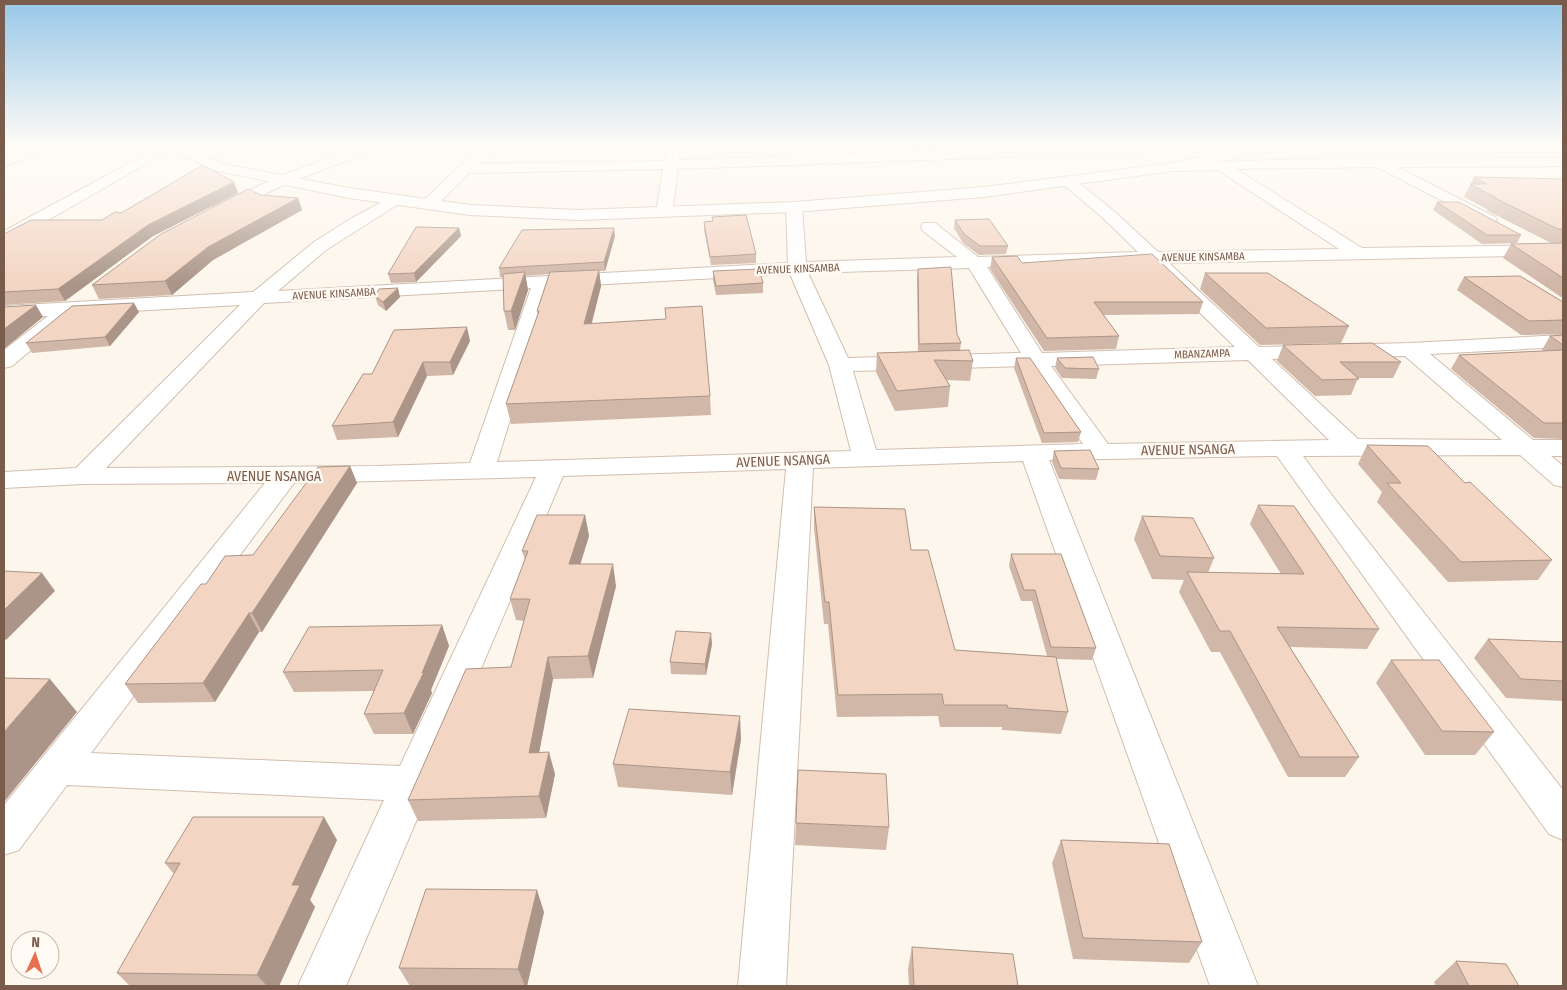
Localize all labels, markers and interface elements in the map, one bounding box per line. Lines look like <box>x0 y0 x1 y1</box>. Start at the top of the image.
street label: AVENUE KINSAMBA <box>1161 250 1245 264</box>
street label: AVENUE KINSAMBA <box>756 261 840 277</box>
street label: AVENUE KINSAMBA <box>292 285 376 303</box>
street label: MBANZAMPA <box>1174 347 1230 361</box>
street label: AVENUE NSANGA <box>1141 441 1236 459</box>
street label: AVENUE NSANGA <box>736 451 831 471</box>
street label: AVENUE NSANGA <box>227 468 322 485</box>
north arrow <box>10 930 60 980</box>
text: N <box>31 934 40 951</box>

